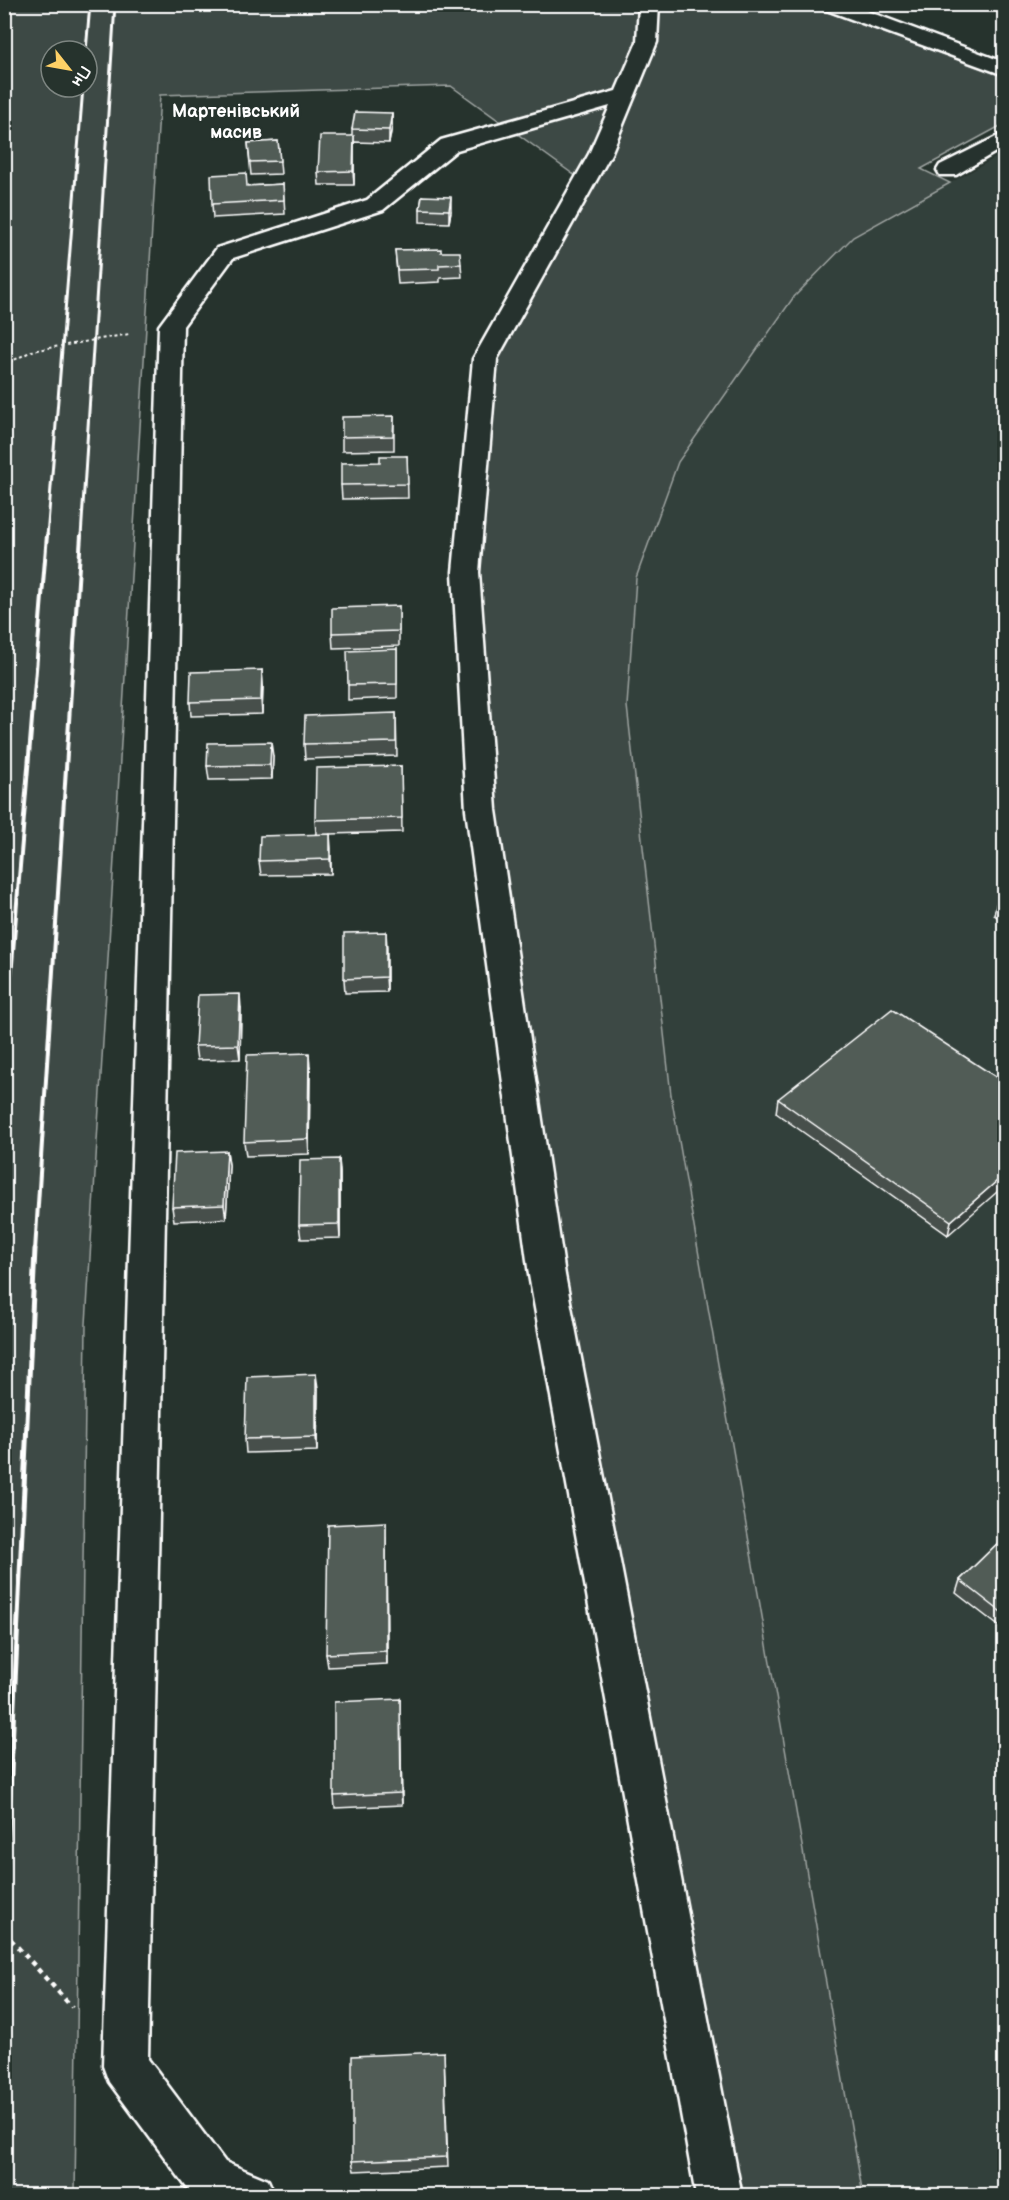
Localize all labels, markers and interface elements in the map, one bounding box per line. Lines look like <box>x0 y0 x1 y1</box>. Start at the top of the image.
north arrow <box>39 39 99 99</box>
text: Пн <box>67 62 94 90</box>
district label: Мартенівський масив <box>172 101 300 143</box>

